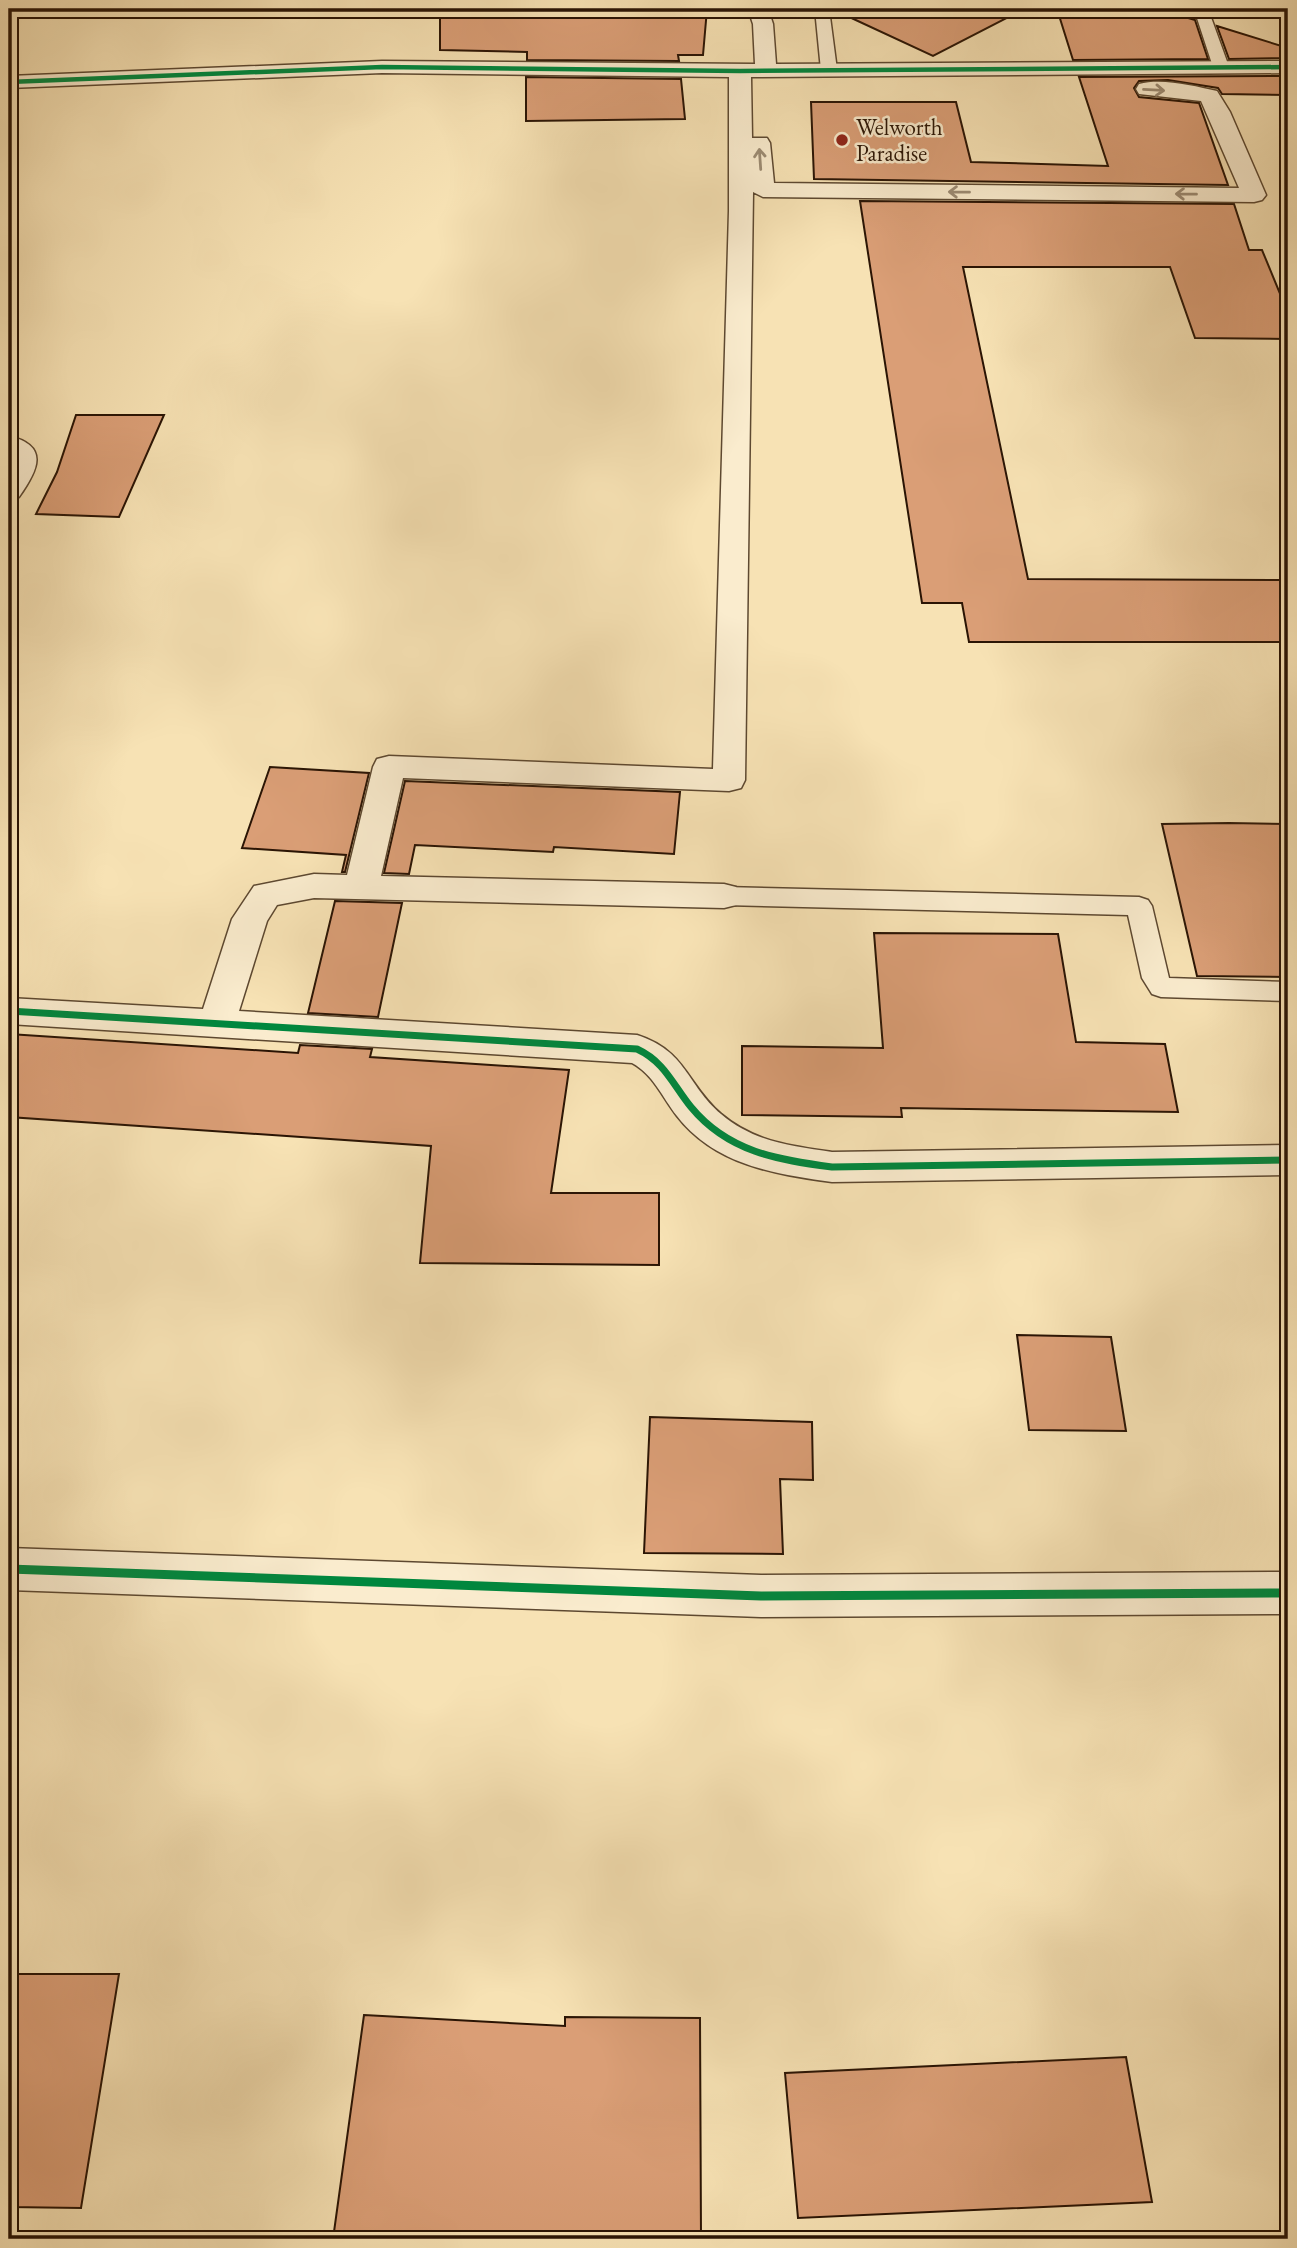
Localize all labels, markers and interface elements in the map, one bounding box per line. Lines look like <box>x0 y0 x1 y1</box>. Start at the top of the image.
one-way arrow <box>1142 83 1165 96</box>
place label: Welworth Paradise <box>856 112 943 168</box>
marker: Welworth Paradise <box>834 132 850 148</box>
one-way arrow <box>754 148 767 171</box>
one-way arrow <box>947 185 970 199</box>
one-way arrow <box>1175 187 1198 201</box>

